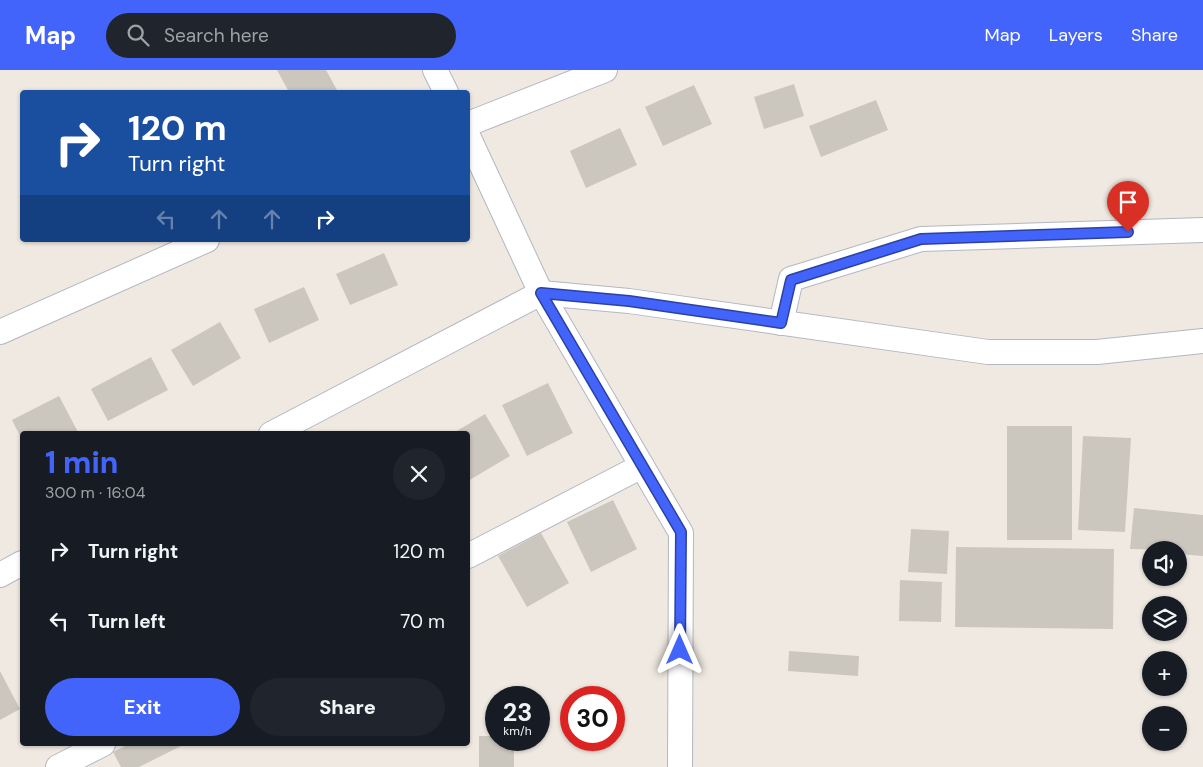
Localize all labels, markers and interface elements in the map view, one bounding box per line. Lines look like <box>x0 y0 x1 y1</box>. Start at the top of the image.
search box <box>106 13 456 58</box>
text: Map <box>25 20 76 51</box>
icon: search <box>124 21 152 49</box>
text: Search here <box>164 23 269 48</box>
text: Map <box>985 23 1021 47</box>
text: Layers <box>1049 23 1103 47</box>
text: Share <box>1131 23 1178 47</box>
text: 120 m <box>128 105 227 151</box>
icon: right <box>45 110 110 175</box>
text: Turn right <box>128 149 225 178</box>
pin <box>1107 181 1149 232</box>
icon: arrive <box>1114 188 1142 216</box>
icon: left <box>152 205 180 233</box>
icon: ahead <box>205 205 233 233</box>
icon: ahead <box>258 205 286 233</box>
icon: right <box>311 205 339 233</box>
text: 1 min <box>45 443 118 482</box>
button: close <box>393 448 445 500</box>
text: 300 m · 16:04 <box>45 482 145 503</box>
icon: right <box>45 537 73 565</box>
text: Turn right <box>88 539 178 564</box>
text: 120 m <box>393 539 445 564</box>
map controls <box>1142 541 1187 751</box>
button: sound <box>1142 541 1187 586</box>
button: layers <box>1142 596 1187 641</box>
icon: left <box>45 607 73 635</box>
text: Turn left <box>88 609 166 634</box>
text: 70 m <box>400 609 445 634</box>
position arrow <box>653 623 705 675</box>
button: + <box>1142 651 1187 696</box>
button: Exit <box>45 678 240 736</box>
button: Share <box>250 678 445 736</box>
speed limit sign: 30 <box>560 686 625 751</box>
text: 23 <box>503 696 532 729</box>
button: − <box>1142 706 1187 751</box>
text: km/h <box>503 723 532 739</box>

